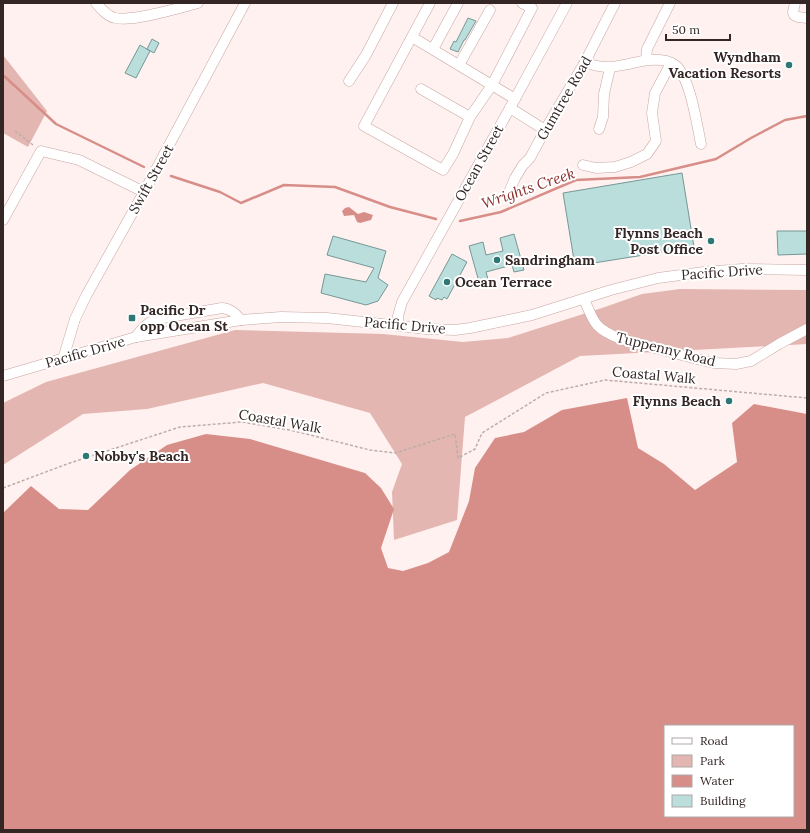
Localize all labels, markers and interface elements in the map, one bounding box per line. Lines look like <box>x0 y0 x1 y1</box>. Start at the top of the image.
scale bar <box>666 16 730 42</box>
text: 50 m <box>672 22 700 37</box>
place label: Wyndham Vacation Resorts <box>669 48 781 82</box>
street label: Gumtree Road <box>533 53 595 143</box>
marker: Wyndham Vacation Resorts <box>784 60 794 70</box>
street label: Ocean Street <box>451 121 508 205</box>
street label: Swift Street <box>125 141 178 217</box>
water label: Wrights Creek <box>479 163 577 213</box>
place label: Flynns Beach Post Office <box>615 224 703 258</box>
marker: Flynns Beach Post Office <box>706 236 716 246</box>
place label: Sandringham <box>505 251 595 269</box>
marker: Sandringham <box>492 255 502 265</box>
street label: Pacific Drive <box>681 260 764 284</box>
place label: Ocean Terrace <box>455 273 552 291</box>
marker: Ocean Terrace <box>442 277 452 287</box>
place label: Pacific Dr opp Ocean St <box>140 301 228 335</box>
street label: Pacific Drive <box>363 312 447 338</box>
marker: Pacific Dr opp Ocean St <box>127 313 137 323</box>
street label: Tuppenny Road <box>614 328 718 370</box>
street label: Pacific Drive <box>43 332 127 372</box>
street label: Coastal Walk <box>611 362 697 388</box>
place label: Flynns Beach <box>633 392 721 410</box>
marker: Flynns Beach <box>724 396 734 406</box>
street label: Coastal Walk <box>237 405 323 437</box>
place label: Nobby's Beach <box>94 447 189 465</box>
marker: Nobby's Beach <box>81 451 91 461</box>
legend <box>664 725 794 817</box>
text: Road <box>700 733 728 748</box>
text: Park <box>700 753 726 768</box>
text: Water <box>700 773 735 788</box>
text: Building <box>700 793 746 808</box>

